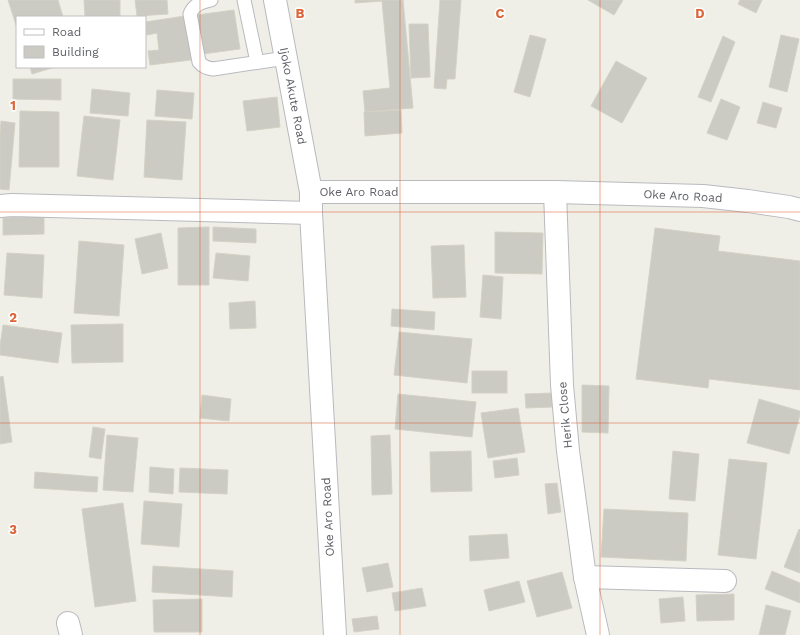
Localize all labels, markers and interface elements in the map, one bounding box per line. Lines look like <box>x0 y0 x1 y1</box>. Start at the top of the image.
text: B <box>296 6 305 21</box>
text: C <box>496 6 505 21</box>
text: D <box>695 6 705 21</box>
legend <box>16 16 146 68</box>
text: Road <box>52 25 81 39</box>
text: Building <box>52 45 99 59</box>
street label: Ijoko Akute Road <box>277 46 309 146</box>
text: 1 <box>10 98 16 113</box>
street label: Oke Aro Road <box>319 185 399 199</box>
street label: Oke Aro Road <box>643 187 723 205</box>
text: 2 <box>9 310 17 325</box>
street label: Herik Close <box>555 381 575 449</box>
street label: Oke Aro Road <box>319 477 337 557</box>
text: 3 <box>9 522 17 537</box>

